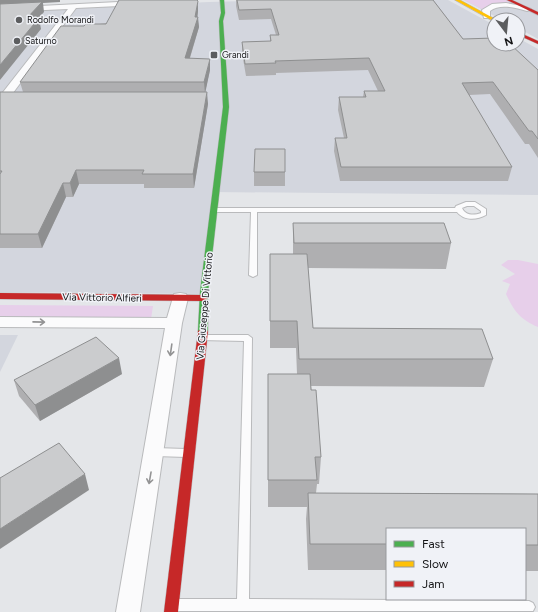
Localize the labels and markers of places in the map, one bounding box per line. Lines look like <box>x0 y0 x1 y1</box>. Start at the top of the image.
place label: Rodolfo Morandi <box>27 14 94 25</box>
marker: Rodolfo Morandi <box>14 15 24 25</box>
place label: Saturno <box>25 35 57 46</box>
marker: Saturno <box>12 36 22 46</box>
place label: Grandi <box>222 49 249 60</box>
marker: Grandi <box>209 50 219 60</box>

